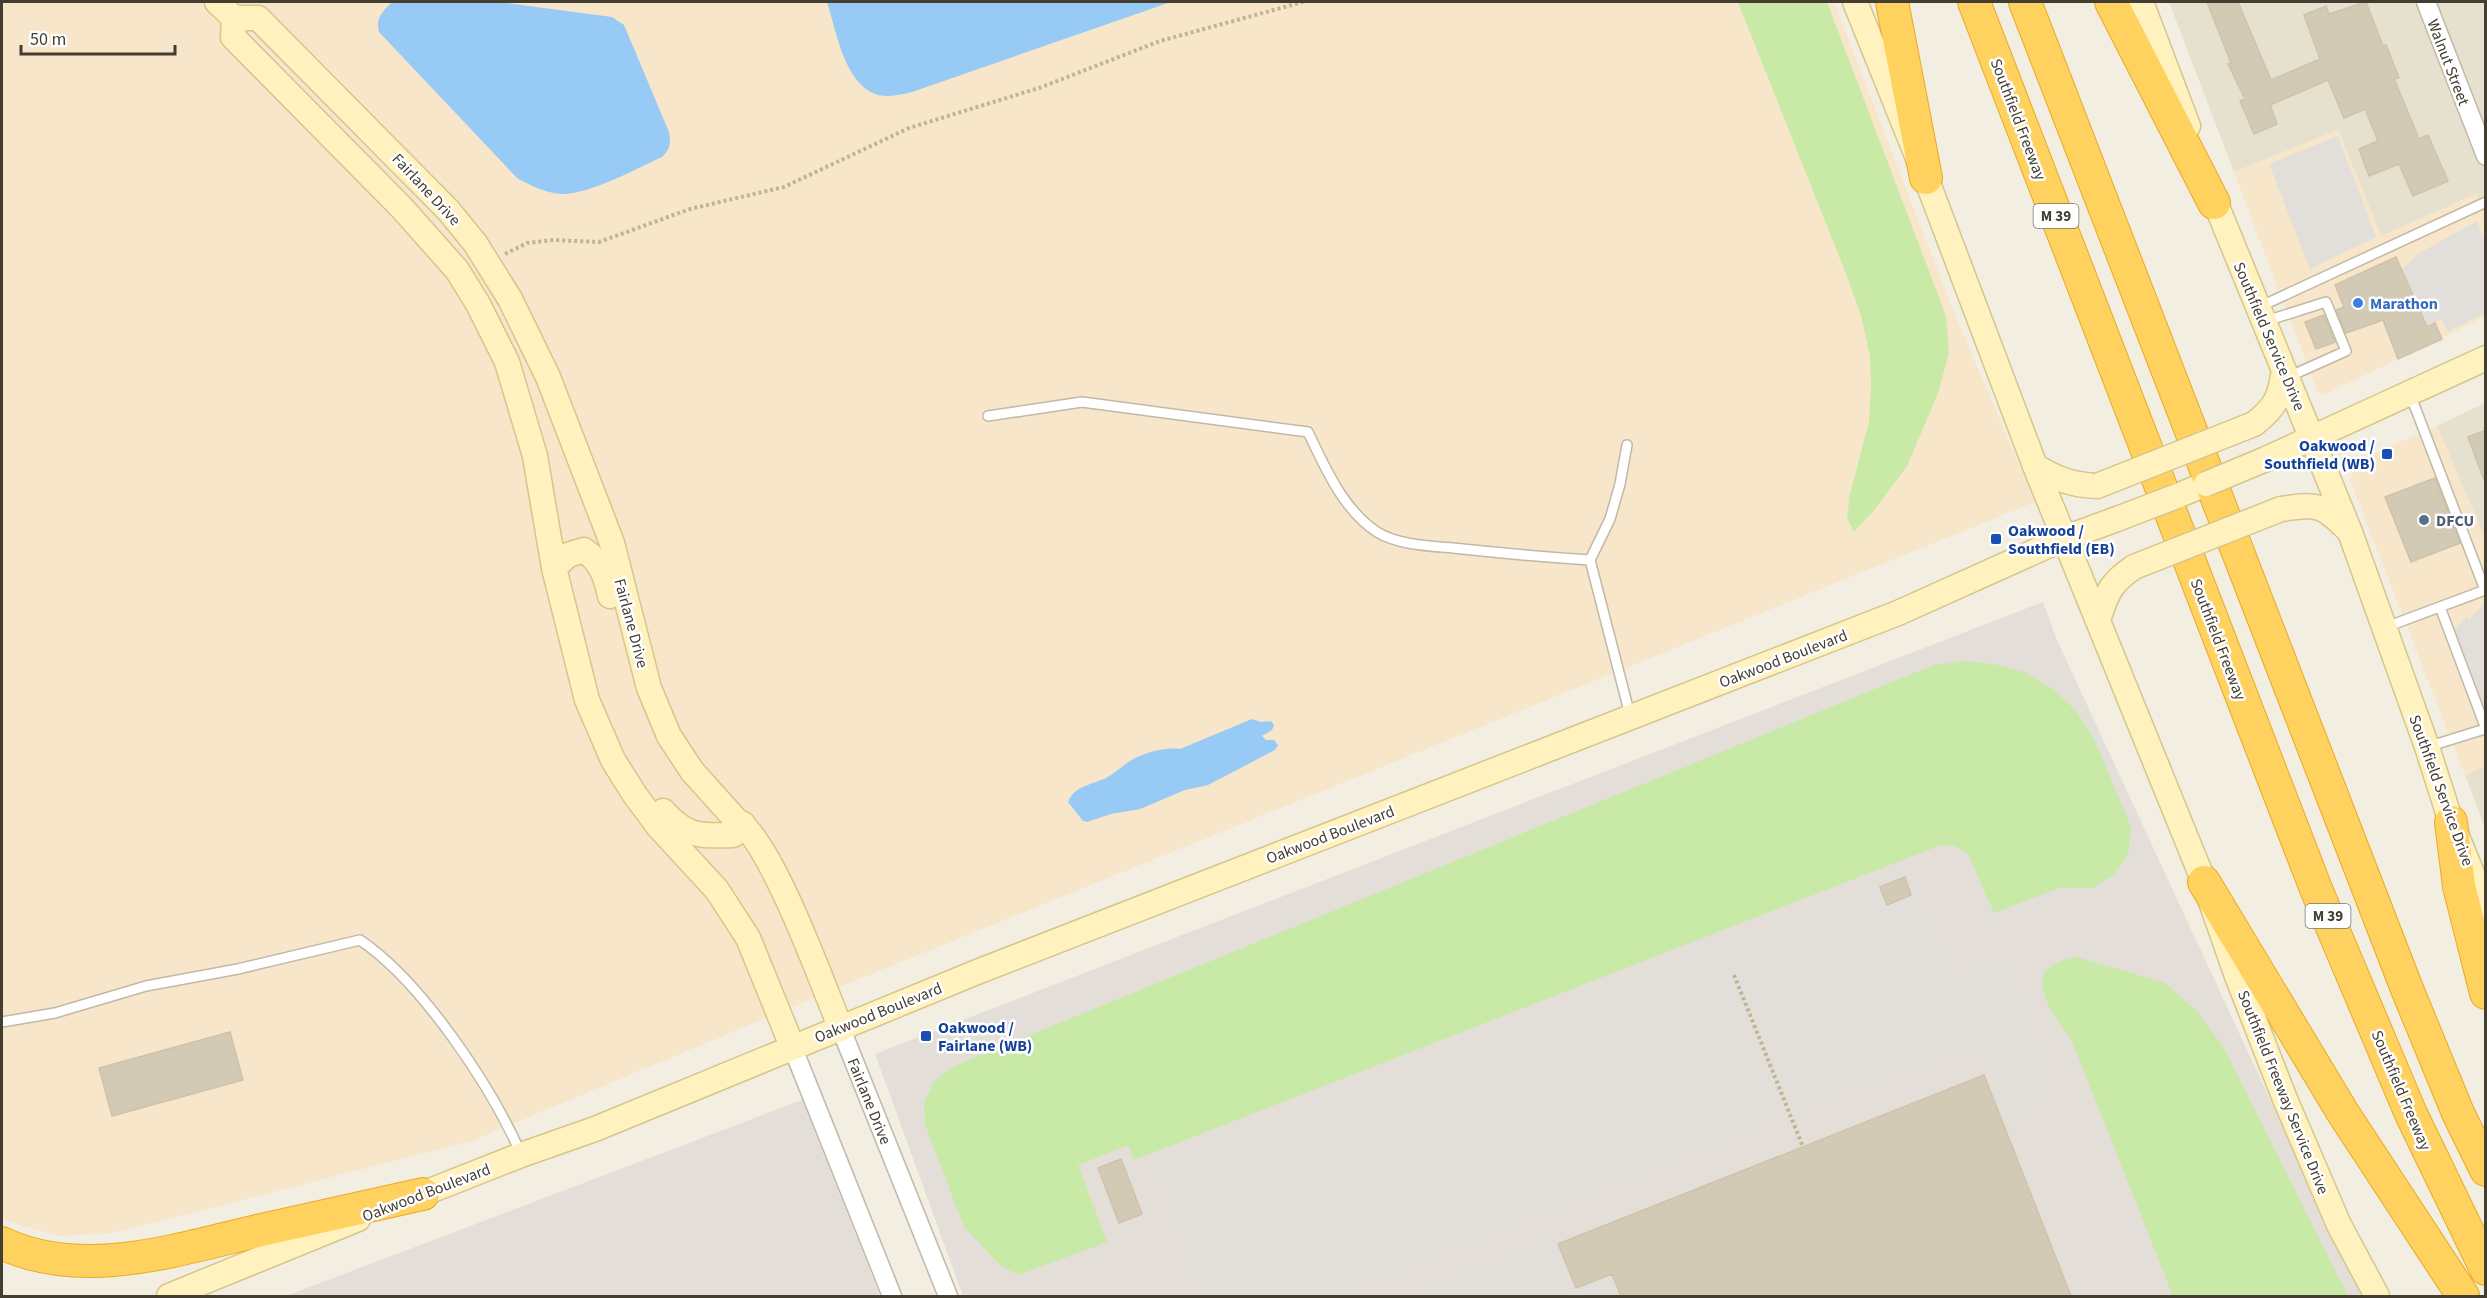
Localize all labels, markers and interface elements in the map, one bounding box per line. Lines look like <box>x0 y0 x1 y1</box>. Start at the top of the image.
street label: Walnut Street <box>2422 16 2475 109</box>
scale bar <box>21 18 176 56</box>
text: 50 m <box>30 27 66 52</box>
street label: Southfield Freeway <box>1985 55 2052 184</box>
street label: Fairlane Drive <box>387 149 466 231</box>
road number: M 39 <box>2034 204 2078 228</box>
street label: Southfield Service Drive <box>2228 259 2310 414</box>
place label: Marathon <box>2370 293 2438 315</box>
marker: Marathon <box>2351 296 2365 310</box>
place label: Oakwood / Southfield (WB) <box>2264 435 2375 475</box>
marker: Oakwood / Southfield (WB) <box>2380 447 2394 461</box>
place label: DFCU <box>2436 510 2474 532</box>
marker: DFCU <box>2417 513 2431 527</box>
place label: Oakwood / Southfield (EB) <box>2008 520 2115 560</box>
marker: Oakwood / Southfield (EB) <box>1989 532 2003 546</box>
street label: Southfield Freeway <box>2185 575 2252 704</box>
street label: Fairlane Drive <box>609 576 654 670</box>
street label: Oakwood Boulevard <box>1716 624 1851 694</box>
street label: Southfield Service Drive <box>2403 712 2479 869</box>
street label: Oakwood Boulevard <box>1263 800 1398 870</box>
road number: M 39 <box>2306 904 2350 928</box>
street label: Oakwood Boulevard <box>811 977 945 1049</box>
street label: Southfield Freeway Service Drive <box>2232 987 2334 1198</box>
place label: Oakwood / Fairlane (WB) <box>938 1017 1032 1057</box>
street label: Southfield Freeway <box>2366 1027 2437 1154</box>
marker: Oakwood / Fairlane (WB) <box>919 1029 933 1043</box>
street label: Fairlane Drive <box>842 1055 896 1148</box>
street label: Oakwood Boulevard <box>359 1158 494 1228</box>

